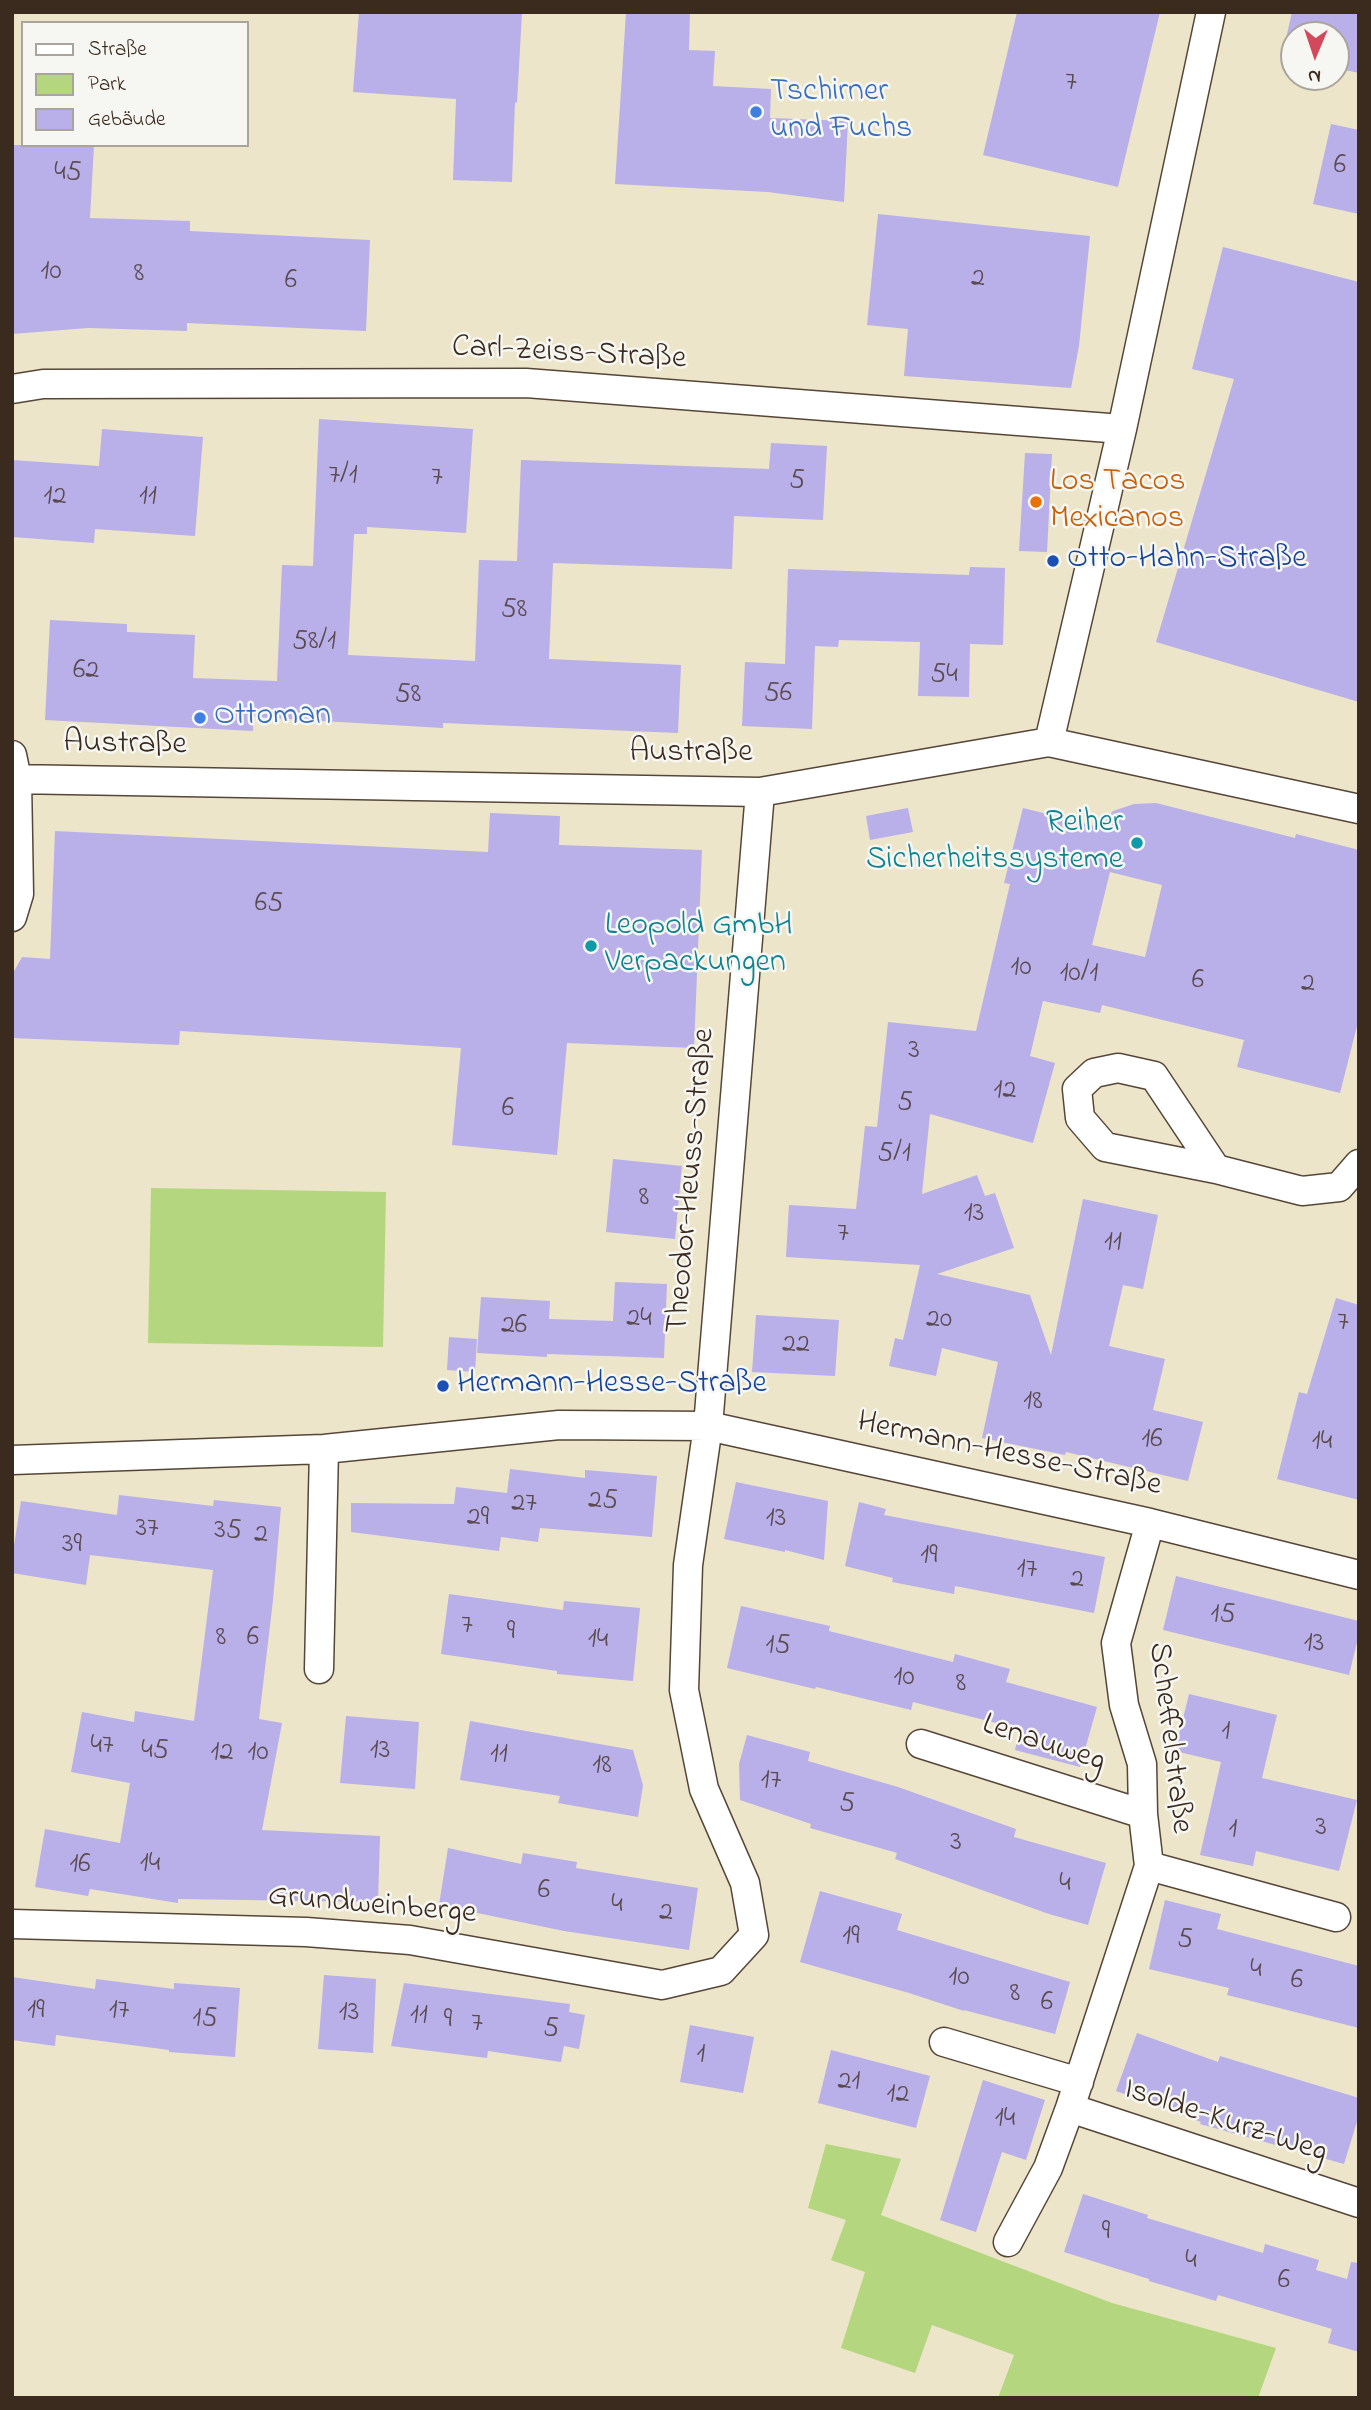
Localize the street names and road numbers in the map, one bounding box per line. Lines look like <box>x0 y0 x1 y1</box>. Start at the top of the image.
street label: Carl-Zeiss-Straße <box>451 330 687 380</box>
street label: Austraße <box>63 726 187 766</box>
street label: Austraße <box>629 736 753 774</box>
street label: Theodor-Heuss-Straße <box>661 1027 725 1335</box>
street label: Hermann-Hesse-Straße <box>853 1405 1165 1507</box>
street label: Scheffelstraße <box>1137 1640 1199 1836</box>
street label: Lenauweg <box>977 1707 1109 1783</box>
street label: Grundweinberge <box>266 1879 478 1935</box>
street label: Isolde-Kurz-Weg <box>1118 2072 1332 2174</box>

